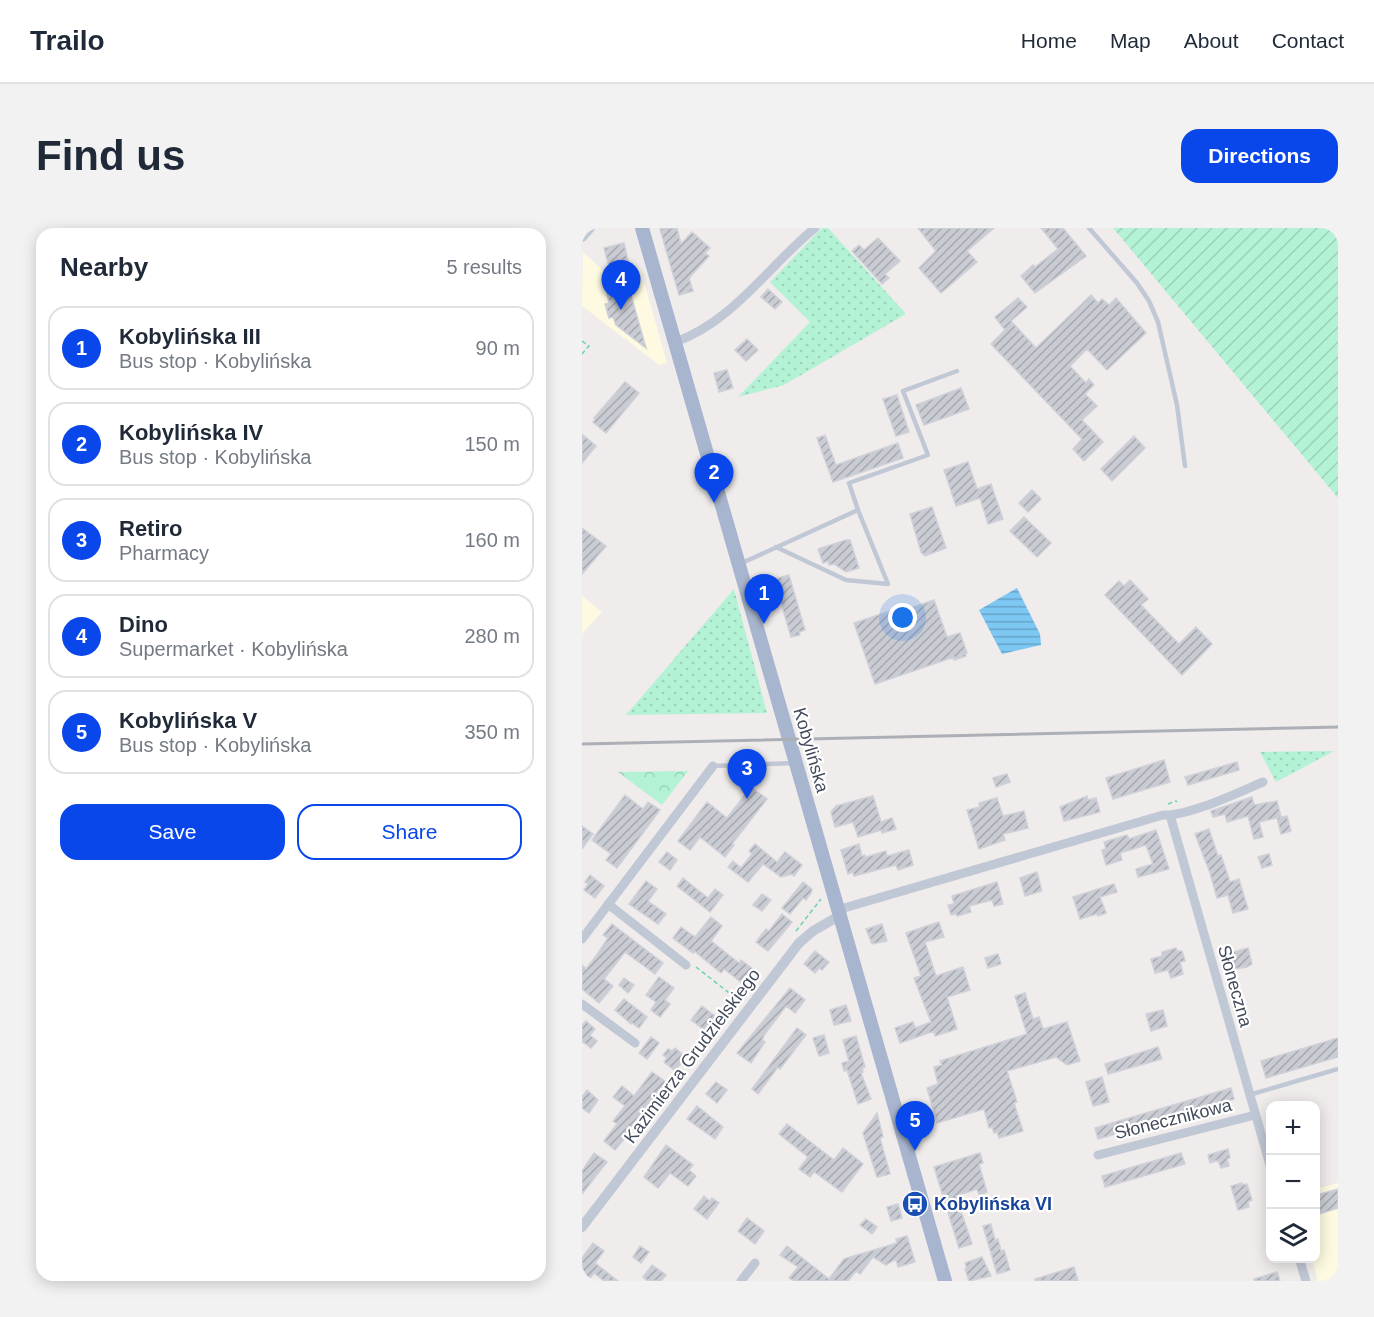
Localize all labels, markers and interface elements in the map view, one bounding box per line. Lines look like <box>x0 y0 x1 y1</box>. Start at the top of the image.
text: Trailo <box>30 25 105 56</box>
text: Home <box>1021 29 1077 52</box>
text: Map <box>1110 29 1151 52</box>
text: About <box>1184 29 1239 52</box>
text: Contact <box>1272 29 1344 52</box>
button: Directions <box>1181 129 1338 183</box>
text: Find us <box>36 132 185 179</box>
text: Nearby <box>60 252 148 282</box>
text: 5 results <box>446 256 522 278</box>
pin: 4 <box>602 260 640 310</box>
text: Kobylińska III <box>119 324 261 349</box>
text: 1 <box>76 337 87 359</box>
text: 90 m <box>476 337 520 359</box>
text: Bus stop · Kobylińska <box>119 350 311 372</box>
text: Kobylińska IV <box>119 420 263 445</box>
text: 2 <box>76 433 87 455</box>
text: 150 m <box>464 433 520 455</box>
text: Bus stop · Kobylińska <box>119 446 311 468</box>
pin: 2 <box>694 454 734 503</box>
text: Retiro <box>119 516 183 541</box>
text: 3 <box>76 529 87 551</box>
text: 160 m <box>464 529 520 551</box>
text: Pharmacy <box>119 542 209 564</box>
pin: 1 <box>744 574 783 624</box>
your location <box>888 603 917 632</box>
text: Dino <box>119 612 168 637</box>
text: 4 <box>76 625 87 647</box>
text: 280 m <box>464 625 520 647</box>
text: Supermarket · Kobylińska <box>119 638 348 660</box>
street label: Kobylińska <box>789 705 833 796</box>
text: Kobylińska V <box>119 708 257 733</box>
text: 5 <box>76 721 87 743</box>
text: 350 m <box>464 721 520 743</box>
text: Bus stop · Kobylińska <box>119 734 311 756</box>
pin: 3 <box>728 750 766 799</box>
button: Save <box>60 804 285 860</box>
button: Share <box>297 804 522 860</box>
street label: Słoneczna <box>1214 943 1256 1030</box>
street label: Kazimierza Grudzielskiego <box>620 965 764 1147</box>
street label: Słonecznikowa <box>1112 1095 1235 1143</box>
map controls <box>1266 1101 1320 1263</box>
button: + <box>1266 1101 1320 1155</box>
pin: 5 <box>896 1102 934 1151</box>
button: − <box>1266 1155 1320 1209</box>
bus stop icon: Kobylińska VI <box>900 1189 930 1219</box>
place label: Kobylińska VI <box>934 1194 1052 1214</box>
button: layers <box>1266 1209 1320 1263</box>

